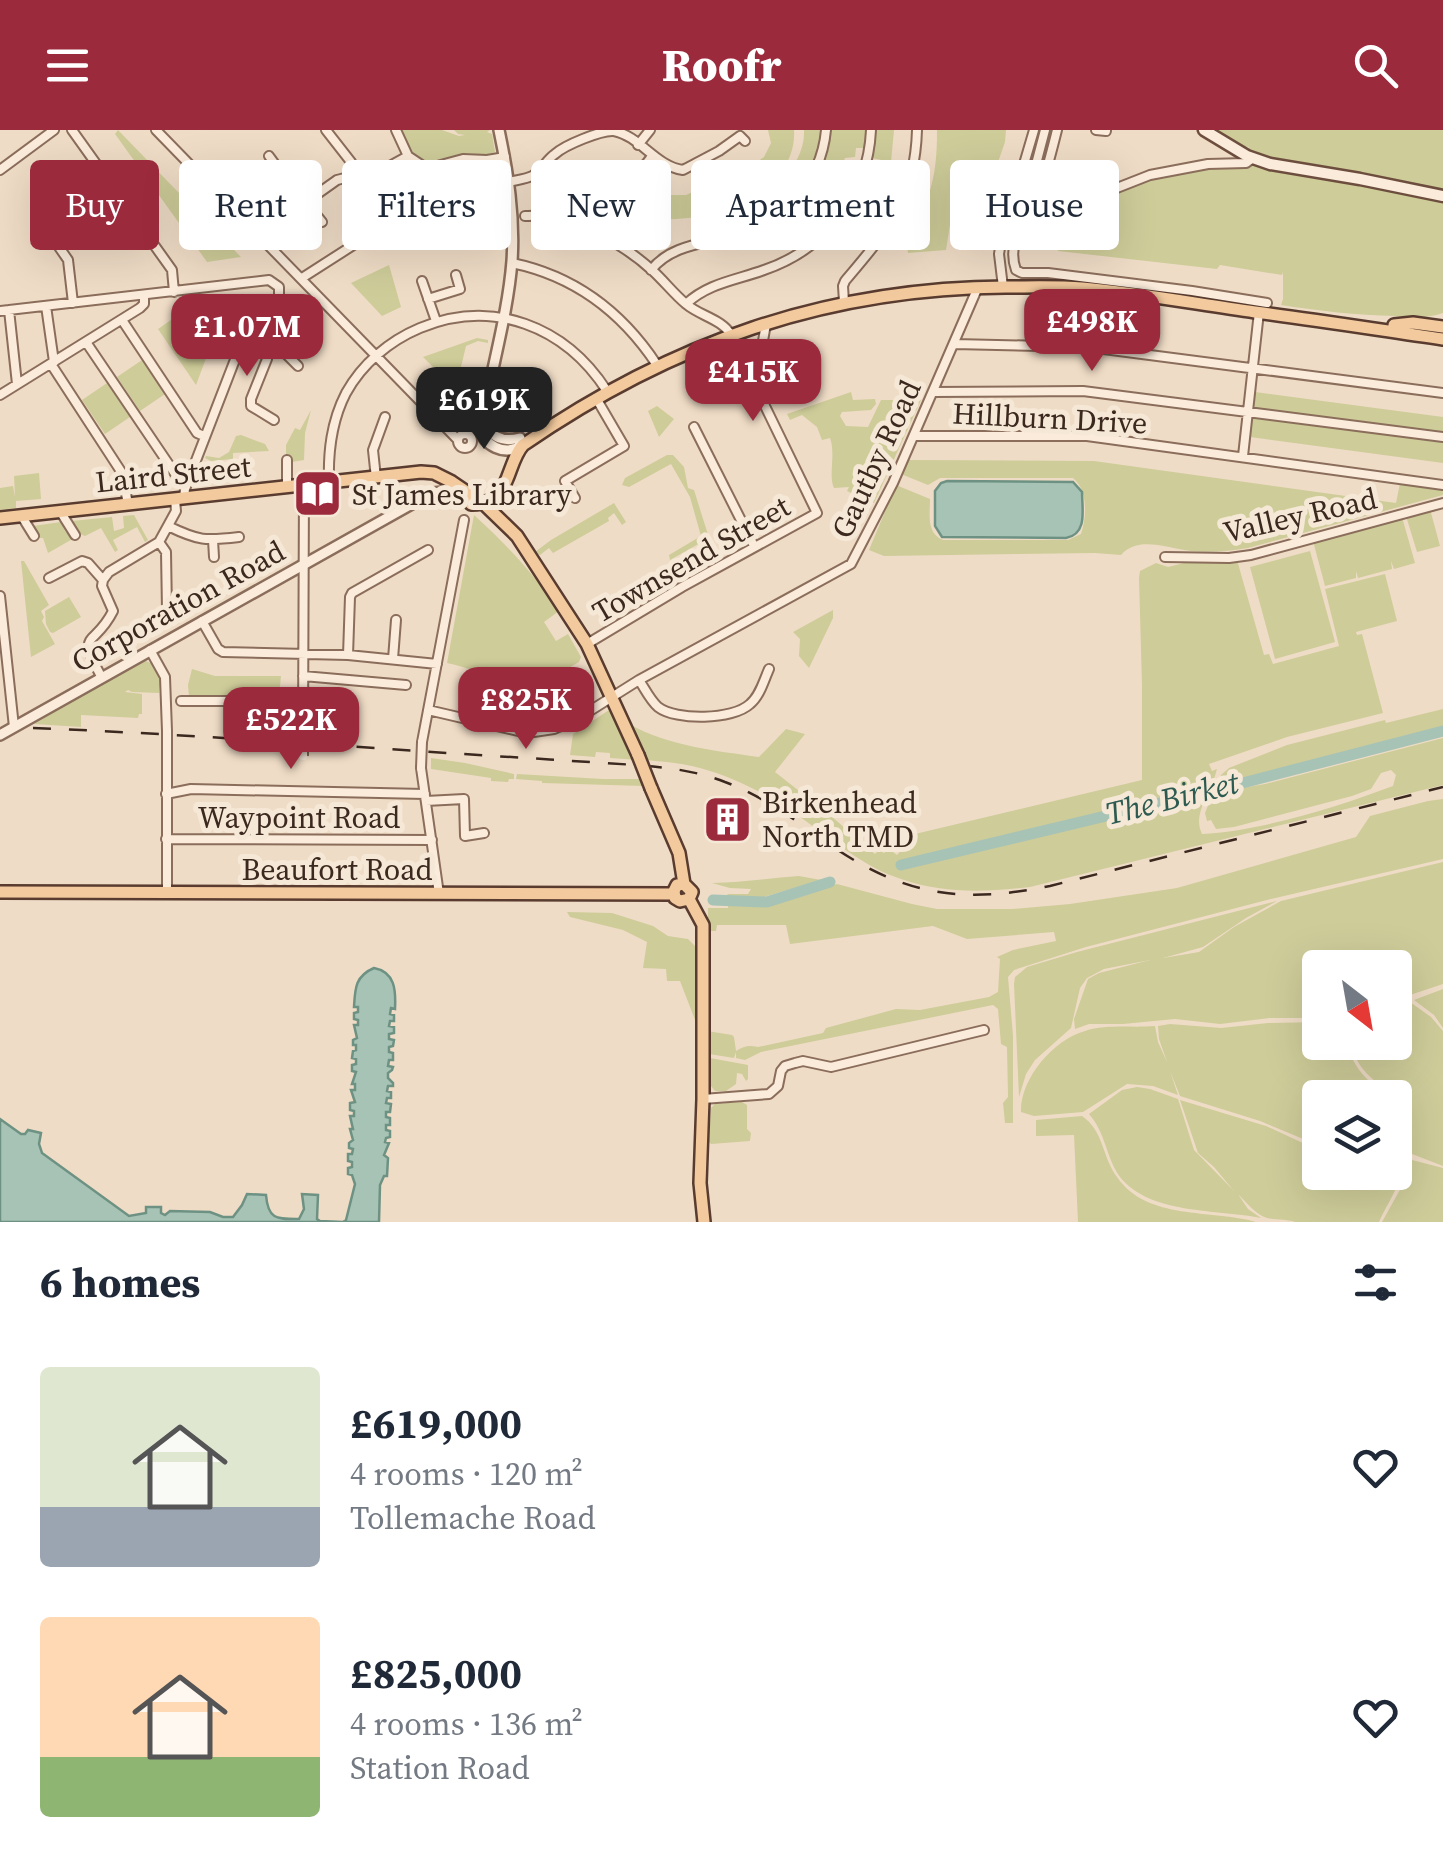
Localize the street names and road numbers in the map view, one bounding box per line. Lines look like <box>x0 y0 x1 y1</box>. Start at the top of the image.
street label: Gautby Road <box>821 373 931 545</box>
street label: Hillburn Drive <box>951 392 1149 444</box>
street label: Laird Street <box>93 445 253 503</box>
street label: Valley Road <box>1219 477 1381 553</box>
street label: Townsend Street <box>585 486 797 632</box>
street label: Corporation Road <box>64 530 292 682</box>
street label: Waypoint Road <box>198 797 400 838</box>
street label: Beaufort Road <box>241 849 433 890</box>

